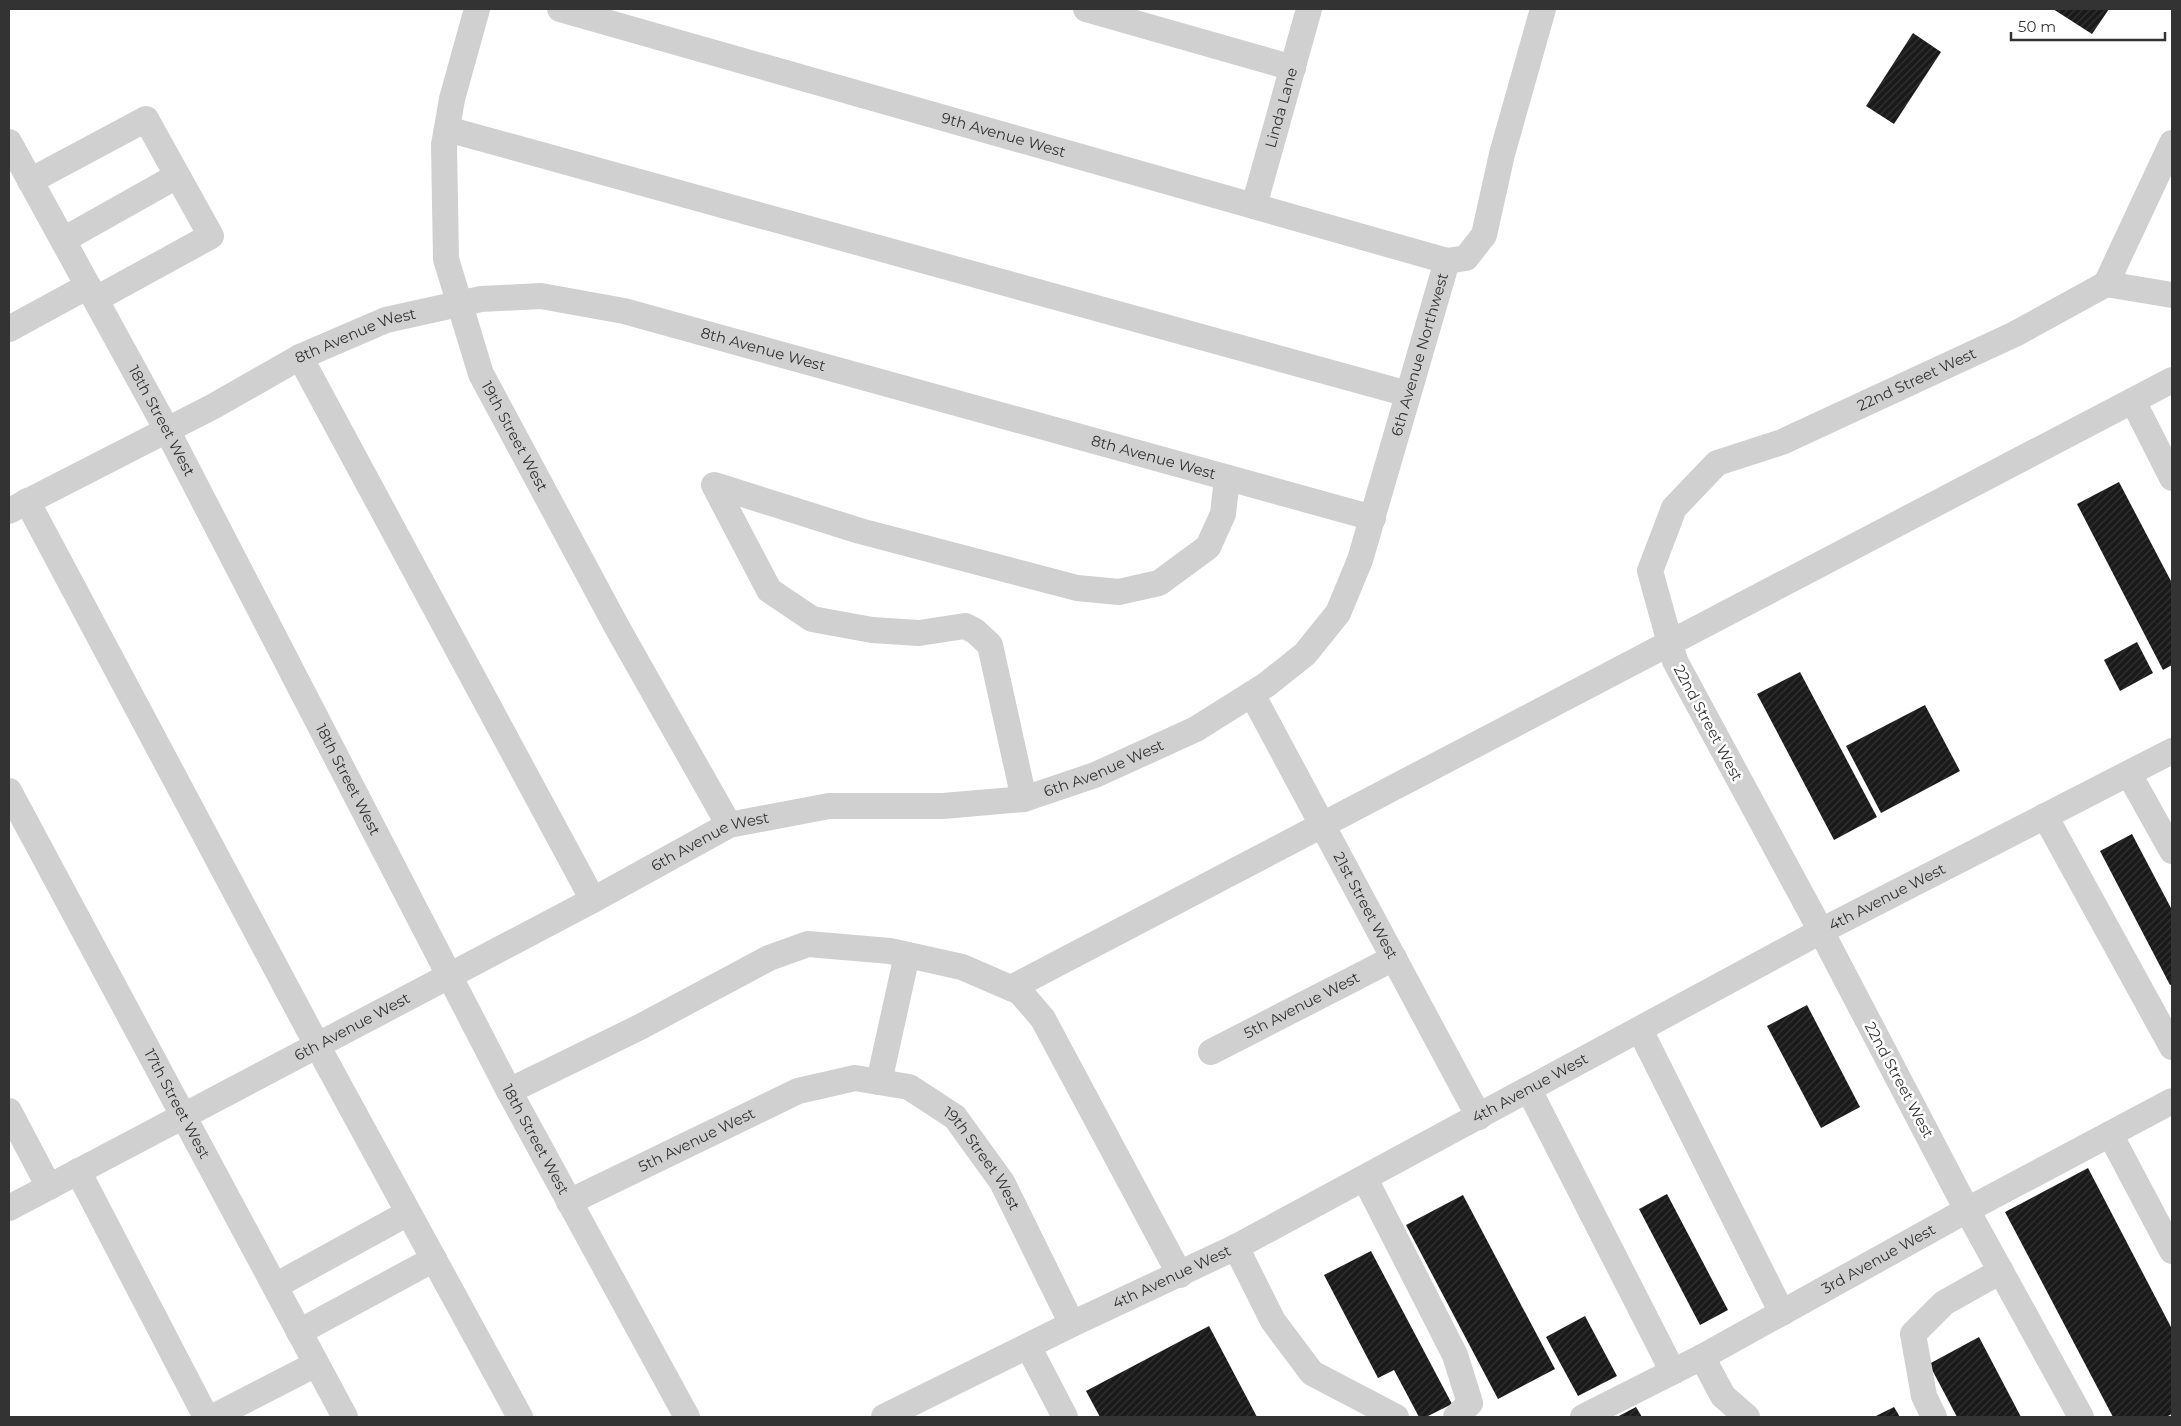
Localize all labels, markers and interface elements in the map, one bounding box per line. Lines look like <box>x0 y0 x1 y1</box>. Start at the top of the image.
scale bar <box>2011 10 2165 42</box>
text: 50 m <box>2018 17 2056 36</box>
street label: Linda Lane <box>1261 65 1301 150</box>
street label: 9th Avenue West <box>939 108 1068 161</box>
street label: 6th Avenue Northwest <box>1387 271 1452 438</box>
street label: 8th Avenue West <box>292 304 418 367</box>
street label: 8th Avenue West <box>699 323 828 375</box>
street label: 22nd Street West <box>1854 343 1979 415</box>
street label: 18th Street West <box>125 362 199 479</box>
street label: 19th Street West <box>478 378 552 494</box>
street label: 8th Avenue West <box>1089 431 1218 483</box>
street label: 22nd Street West <box>1670 661 1747 784</box>
street label: 18th Street West <box>312 720 385 838</box>
street label: 6th Avenue West <box>1041 735 1167 801</box>
street label: 6th Avenue West <box>647 808 771 875</box>
street label: 21st Street West <box>1329 848 1402 962</box>
street label: 4th Avenue West <box>1825 859 1949 935</box>
street label: 5th Avenue West <box>1240 967 1363 1043</box>
street label: 6th Avenue West <box>291 988 413 1065</box>
street label: 22nd Street West <box>1861 1018 1938 1141</box>
street label: 17th Street West <box>140 1045 215 1162</box>
street label: 4th Avenue West <box>1468 1049 1591 1127</box>
street label: 18th Street West <box>498 1081 574 1198</box>
street label: 19th Street West <box>940 1102 1024 1213</box>
street label: 5th Avenue West <box>635 1103 758 1176</box>
street label: 3rd Avenue West <box>1818 1220 1938 1298</box>
street label: 4th Avenue West <box>1109 1241 1234 1313</box>

